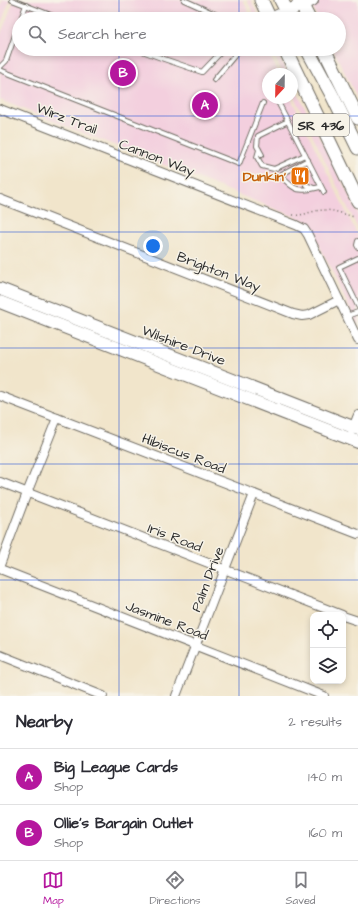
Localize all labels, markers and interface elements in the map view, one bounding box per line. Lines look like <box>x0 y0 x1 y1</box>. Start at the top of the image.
search box <box>12 12 346 56</box>
icon: search <box>26 23 48 45</box>
text: Search here <box>58 24 147 45</box>
pin: B <box>110 58 136 88</box>
north arrow <box>262 68 298 104</box>
pin: A <box>192 90 218 120</box>
street label: Wirz Trail <box>33 98 100 140</box>
road number: SR 436 <box>293 114 349 136</box>
street label: Cannon Way <box>116 134 198 182</box>
restaurant icon: Dunkin' <box>289 165 311 187</box>
place label: Dunkin' <box>243 167 287 187</box>
your location <box>143 236 163 256</box>
street label: Brighton Way <box>174 247 264 297</box>
street label: Wilshire Drive <box>139 321 229 371</box>
street label: Hibiscus Road <box>139 429 228 479</box>
street label: Iris Road <box>145 518 205 557</box>
street label: Palm Drive <box>186 543 230 615</box>
street label: Jasmine Road <box>122 596 211 646</box>
map controls <box>310 612 346 684</box>
button: locate <box>310 612 346 648</box>
button: layers <box>310 648 346 684</box>
text: Nearby <box>16 710 73 734</box>
text: 2 results <box>288 713 342 731</box>
text: Big League Cards <box>54 757 178 778</box>
text: A <box>25 768 33 786</box>
text: 140 m <box>308 768 342 786</box>
text: Shop <box>54 778 83 796</box>
text: Ollie's Bargain Outlet <box>54 813 193 834</box>
text: B <box>24 824 34 842</box>
text: 160 m <box>309 824 342 842</box>
text: Shop <box>54 834 83 852</box>
tab: Map <box>42 869 64 908</box>
tab: Directions <box>149 869 201 908</box>
tab: Saved <box>286 869 316 908</box>

